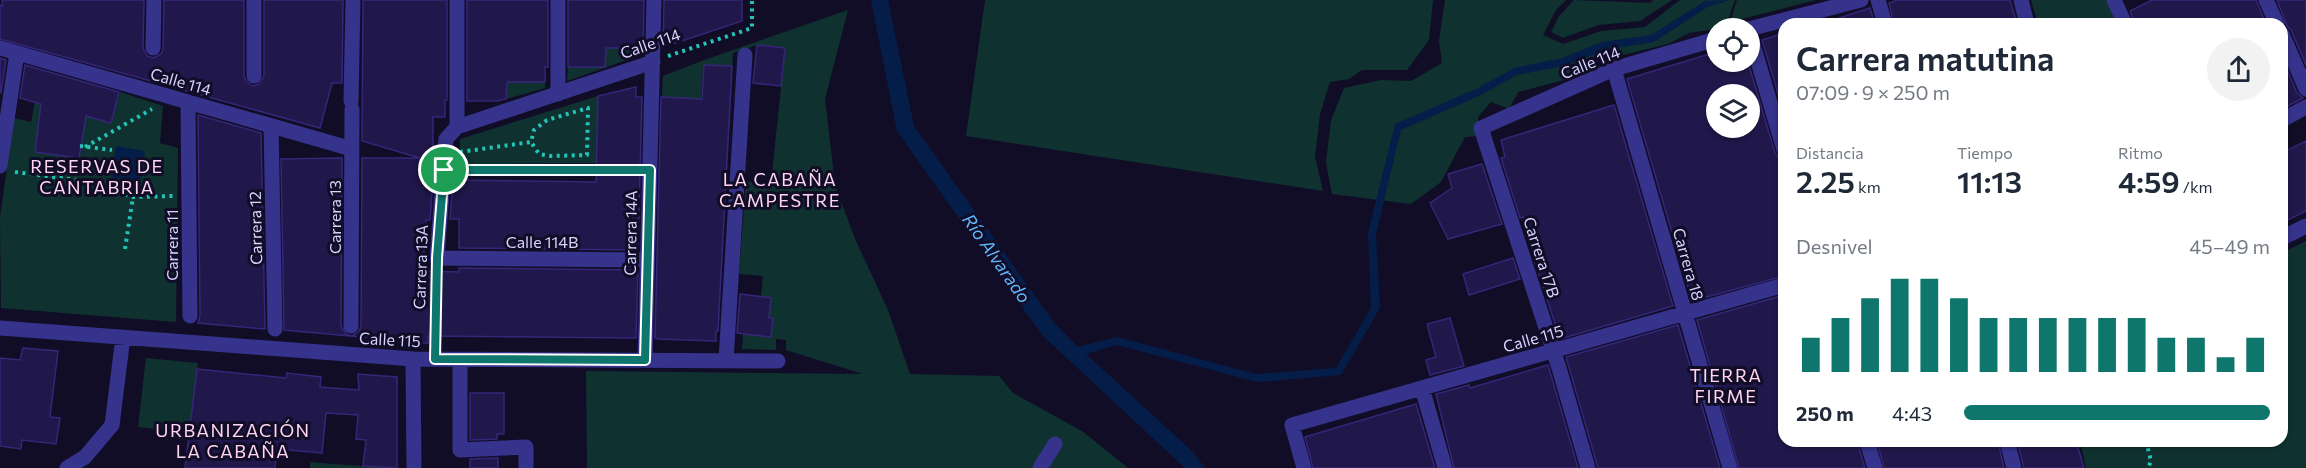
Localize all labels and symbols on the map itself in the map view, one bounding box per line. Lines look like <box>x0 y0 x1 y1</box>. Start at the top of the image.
street label: Calle 114 <box>617 24 683 62</box>
street label: Calle 114 <box>1558 41 1623 82</box>
street label: Calle 114 <box>148 63 214 99</box>
pin <box>418 144 469 195</box>
district label: RESERVAS DE CANTABRIA <box>30 155 164 198</box>
district label: LA CABAÑA CAMPESTRE <box>719 168 841 211</box>
street label: Carrera 13 <box>325 180 344 254</box>
street label: Carrera 14A <box>620 190 640 276</box>
street label: Carrera 12 <box>245 191 265 265</box>
street label: Carrera 11 <box>162 209 181 281</box>
water label: Río Alvarado <box>958 209 1036 307</box>
street label: Carrera 17B <box>1520 214 1564 300</box>
street label: Carrera 13A <box>409 224 431 310</box>
street label: Carrera 18 <box>1670 226 1708 302</box>
street label: Calle 114B <box>506 232 578 251</box>
street label: Calle 115 <box>1501 320 1565 356</box>
street label: Calle 115 <box>359 328 421 350</box>
district label: TIERRA FIRME <box>1690 364 1762 407</box>
district label: URBANIZACIÓN LA CABAÑA <box>155 419 311 462</box>

